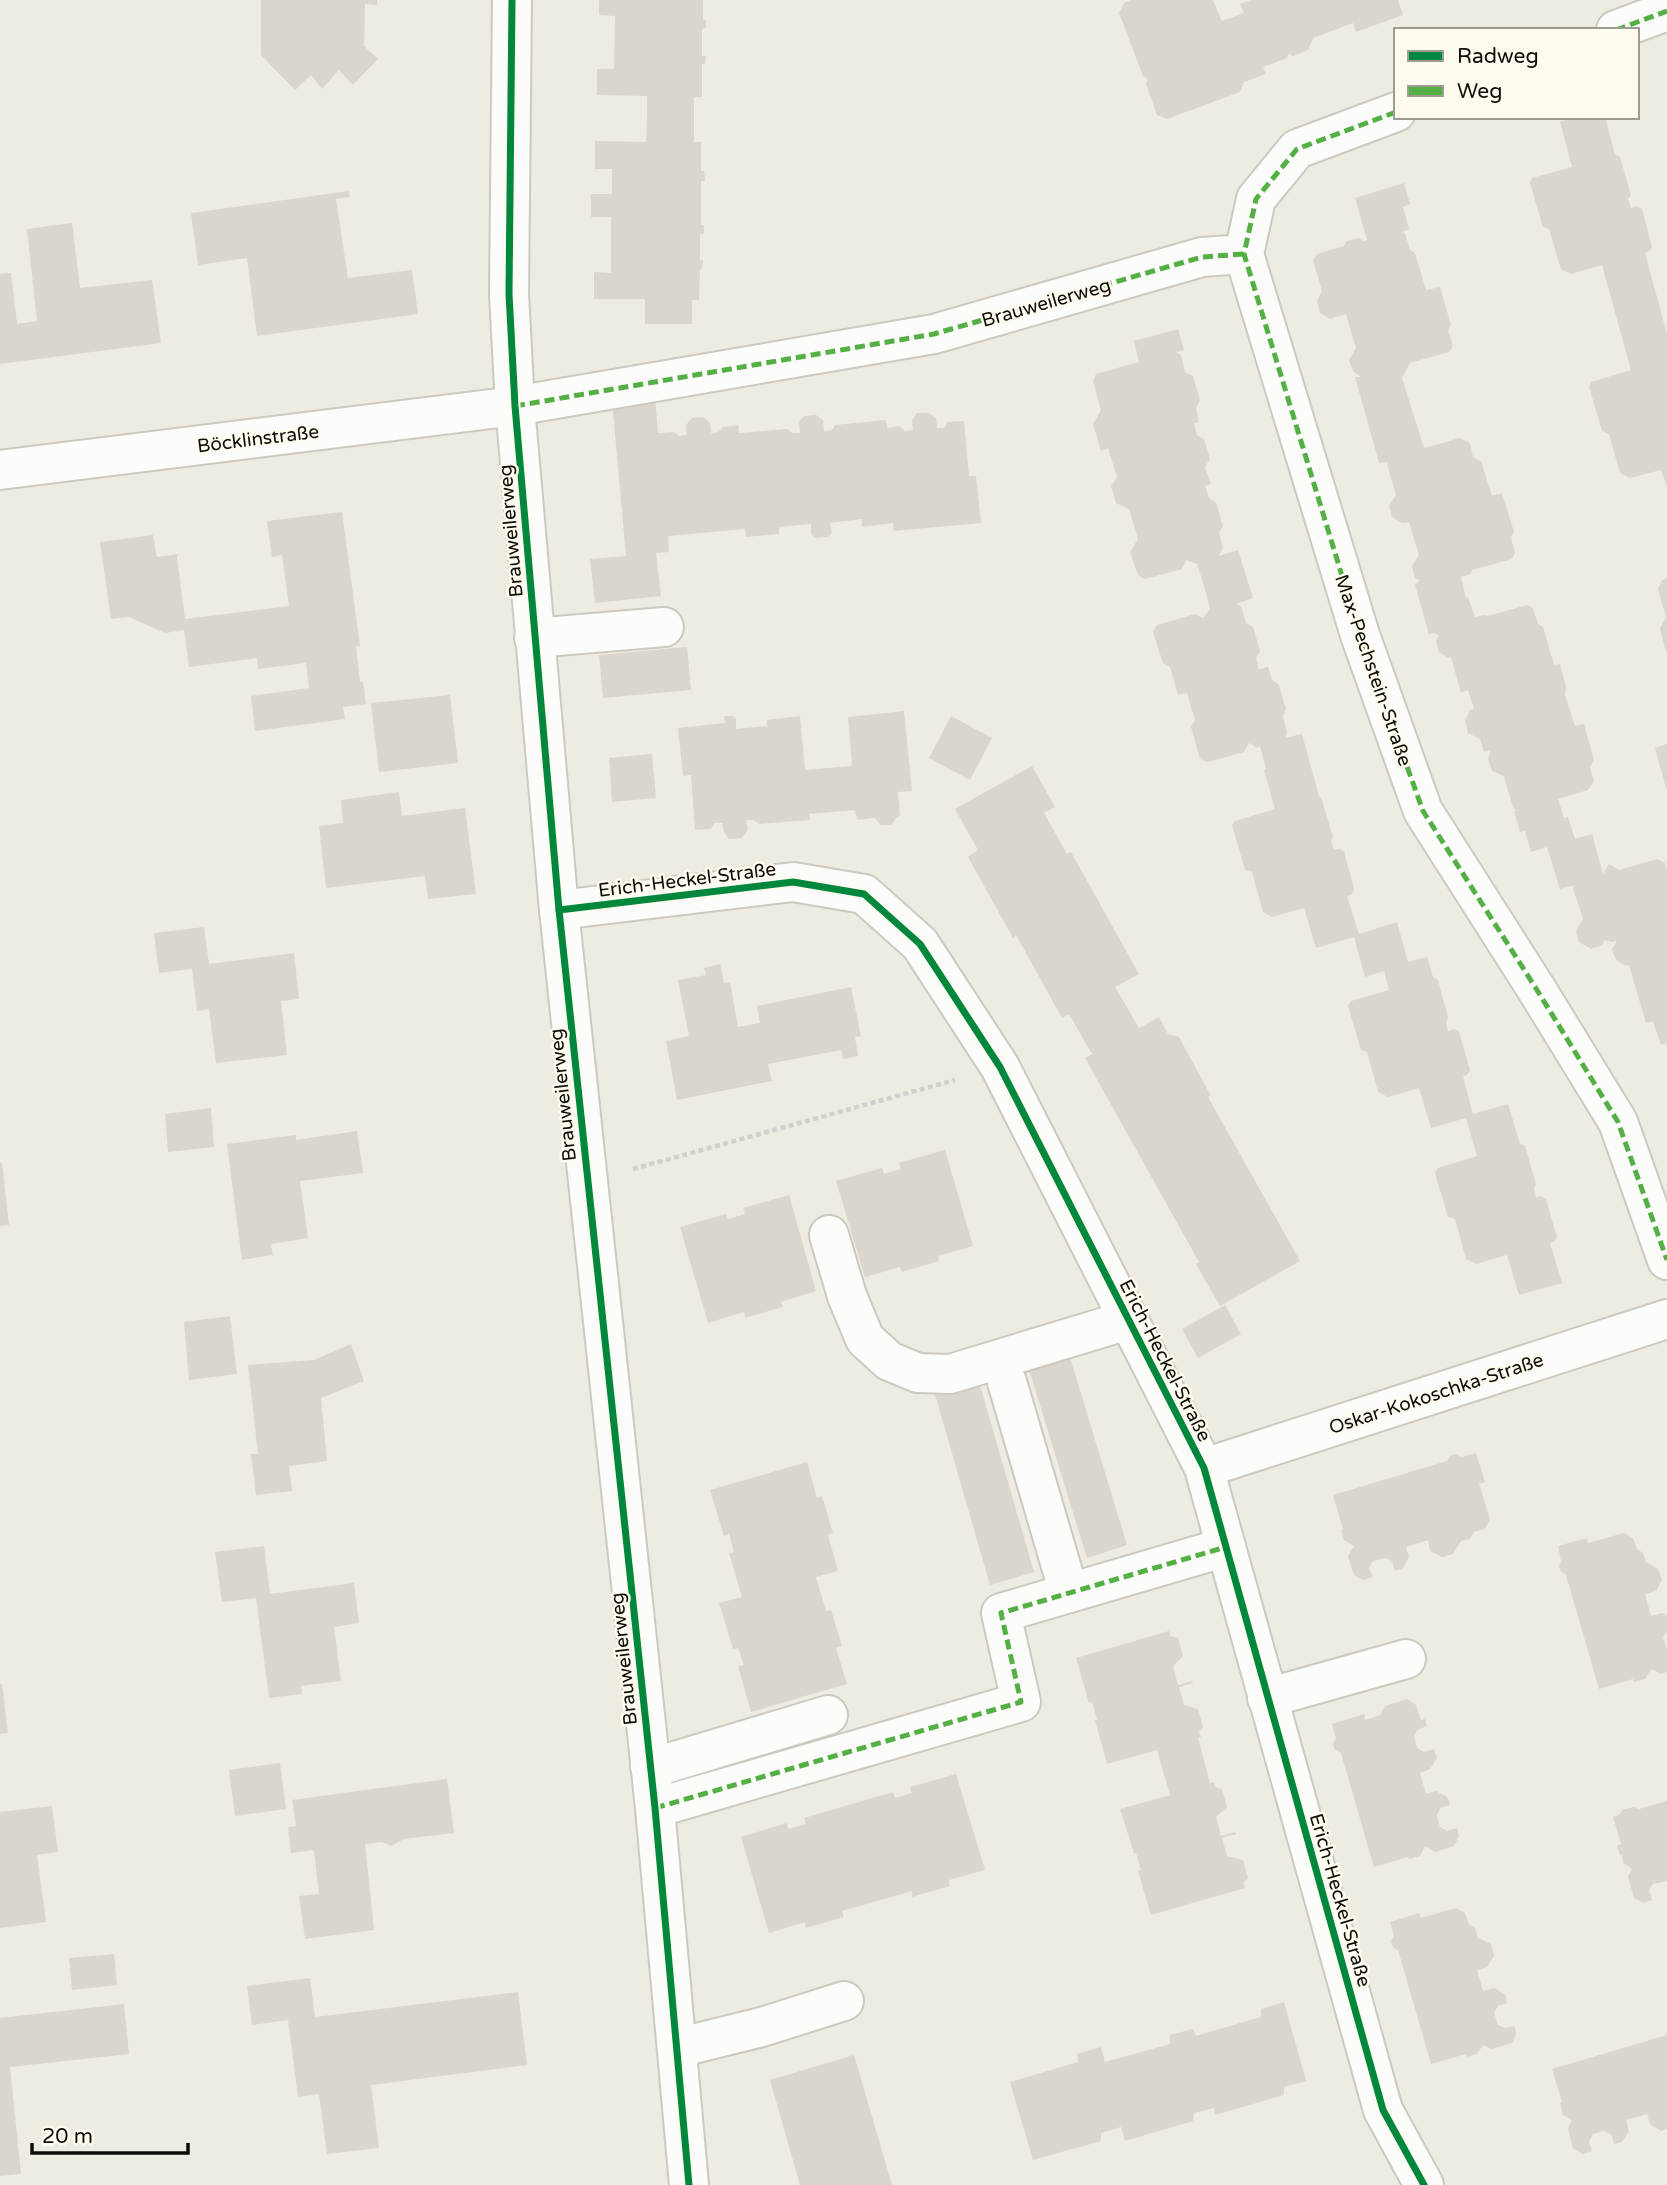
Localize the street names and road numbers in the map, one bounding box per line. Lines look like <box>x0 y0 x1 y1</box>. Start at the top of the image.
street label: Brauweilerweg <box>979 274 1113 332</box>
street label: Böcklinstraße <box>196 421 320 457</box>
street label: Brauweilerweg <box>494 464 528 598</box>
street label: Max-Pechstein-Straße <box>1330 572 1416 769</box>
street label: Erich-Heckel-Straße <box>597 858 777 902</box>
street label: Brauweilerweg <box>545 1027 581 1162</box>
street label: Erich-Heckel-Straße <box>1115 1276 1216 1445</box>
street label: Oskar-Kokoschka-Straße <box>1326 1349 1546 1439</box>
street label: Brauweilerweg <box>606 1591 642 1726</box>
street label: Erich-Heckel-Straße <box>1305 1811 1375 1989</box>

